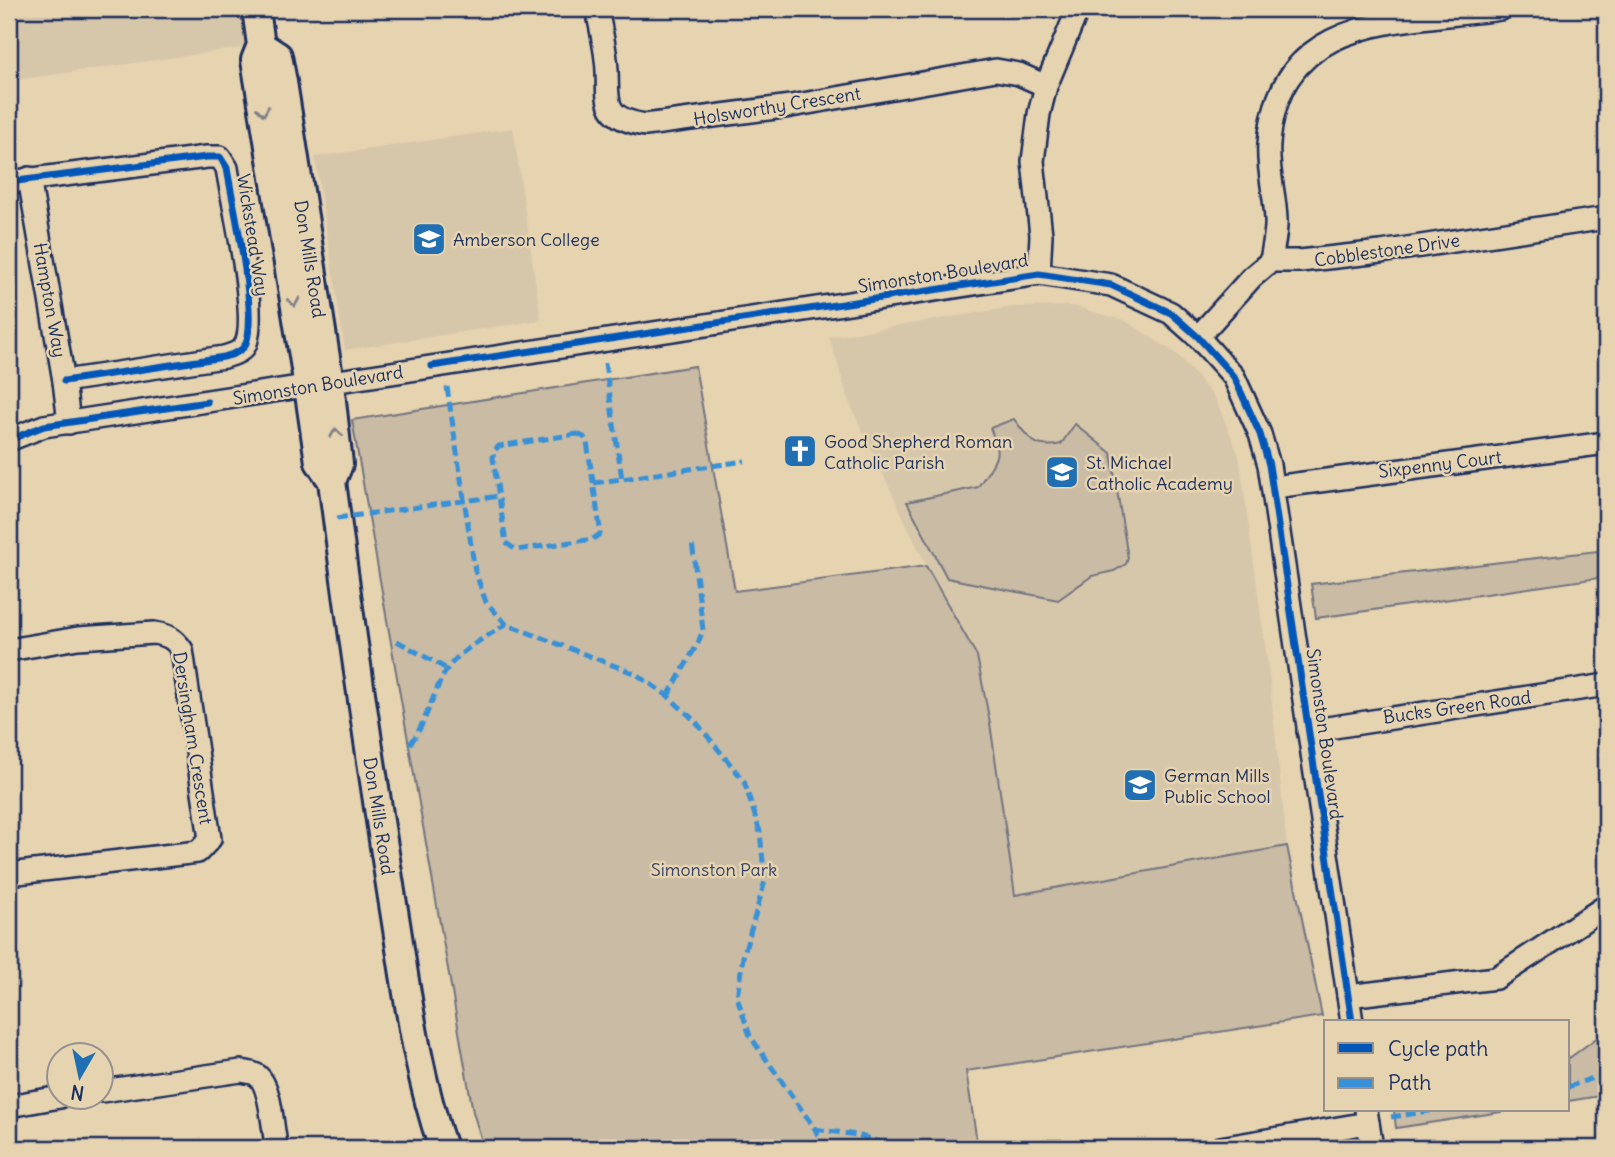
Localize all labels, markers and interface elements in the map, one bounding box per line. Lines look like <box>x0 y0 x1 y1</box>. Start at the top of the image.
street label: Holsworthy Crescent <box>692 81 862 131</box>
one-way arrow <box>255 105 270 117</box>
street label: Wickstead Way <box>232 172 274 298</box>
street label: Don Mills Road <box>289 198 331 320</box>
school or university icon: Amberson College <box>410 220 448 258</box>
place label: Amberson College <box>453 228 600 251</box>
street label: Cobblestone Drive <box>1313 228 1461 272</box>
street label: Hampton Way <box>29 241 71 359</box>
street label: Simonston Boulevard <box>856 248 1030 298</box>
one-way arrow <box>286 296 301 308</box>
street label: Simonston Boulevard <box>231 360 405 410</box>
one-way arrow <box>328 427 343 439</box>
place label: Good Shepherd Roman Catholic Parish <box>824 430 1012 474</box>
church icon: Good Shepherd Roman Catholic Parish <box>781 432 819 470</box>
street label: Sixpenny Court <box>1377 445 1503 483</box>
place label: St. Michael Catholic Academy <box>1086 451 1233 495</box>
school or university icon: St. Michael Catholic Academy <box>1043 453 1081 491</box>
street label: Simonston Boulevard <box>1302 647 1348 821</box>
street label: Dersingham Crescent <box>168 650 218 826</box>
street label: Bucks Green Road <box>1382 685 1533 729</box>
street label: Don Mills Road <box>358 755 400 877</box>
place label: German Mills Public School <box>1164 764 1271 808</box>
school or university icon: German Mills Public School <box>1121 766 1159 804</box>
park label: Simonston Park <box>651 858 777 881</box>
legend <box>1324 1020 1570 1112</box>
text: Cycle path <box>1388 1035 1488 1062</box>
north arrow <box>46 1042 116 1112</box>
text: Path <box>1388 1069 1431 1096</box>
text: N <box>69 1080 86 1106</box>

